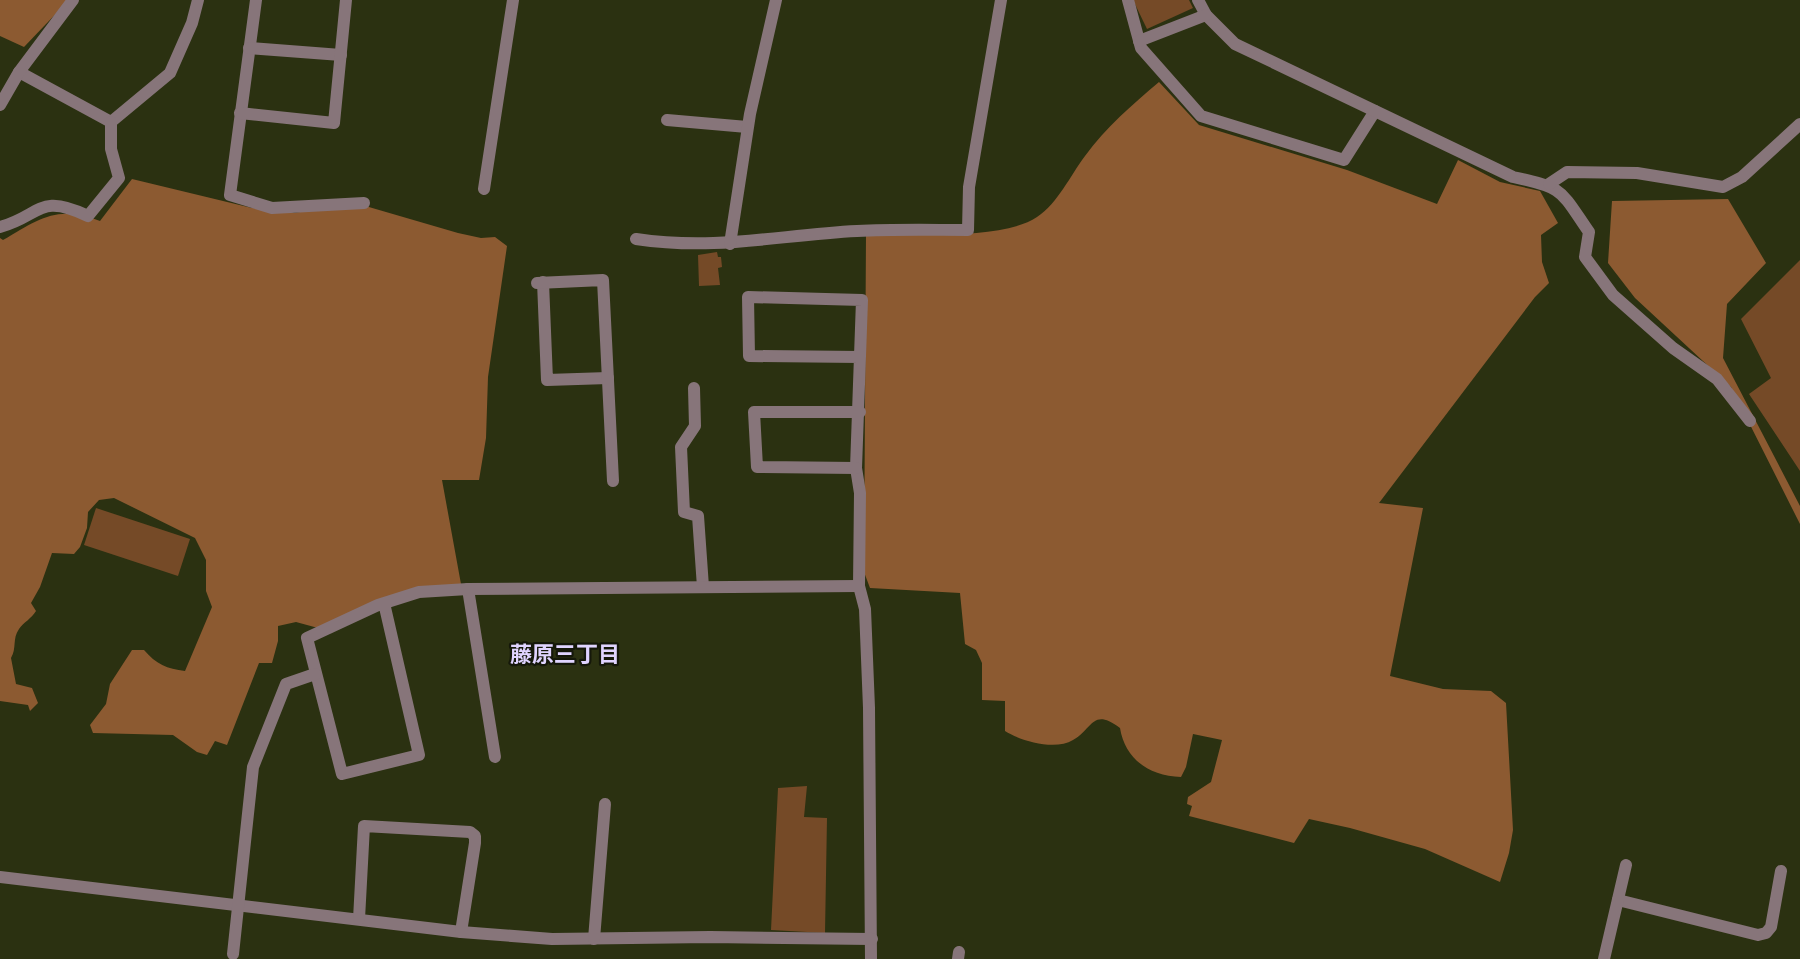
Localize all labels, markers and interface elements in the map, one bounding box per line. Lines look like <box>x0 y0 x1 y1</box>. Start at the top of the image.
district label: 藤原三丁目 <box>510 641 620 668</box>

